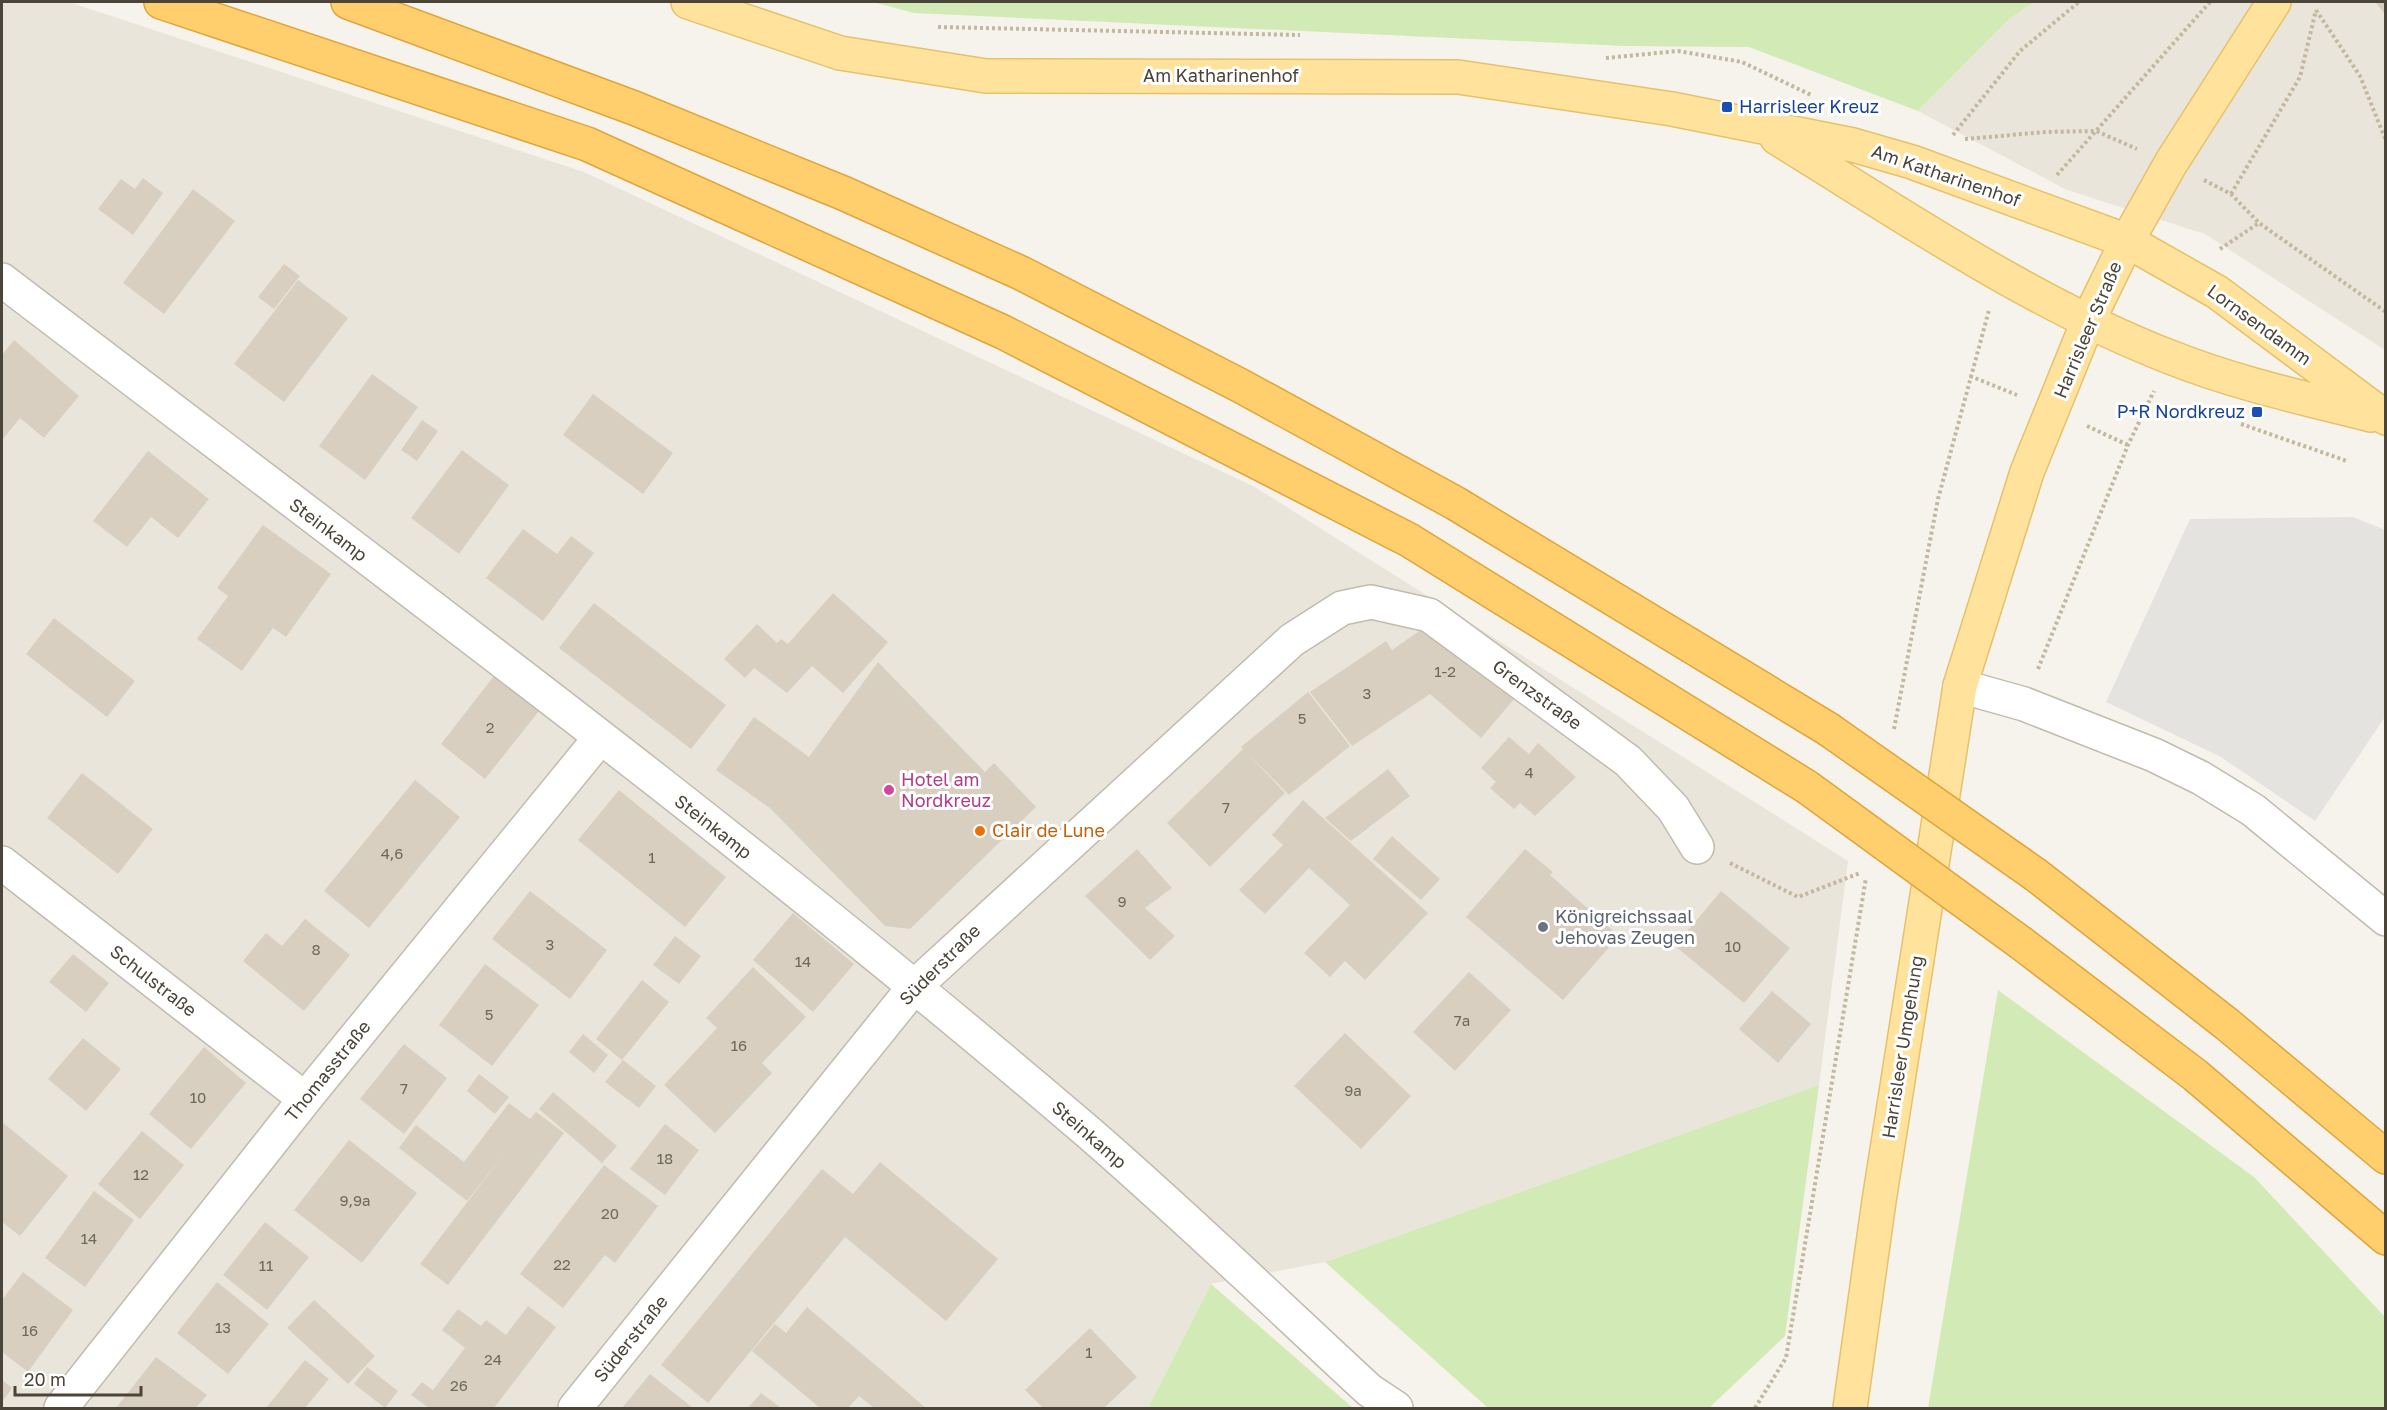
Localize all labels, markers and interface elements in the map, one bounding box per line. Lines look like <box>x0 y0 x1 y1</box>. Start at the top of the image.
street label: Am Katharinenhof <box>1143 64 1299 86</box>
place label: Harrisleer Kreuz <box>1739 95 1879 117</box>
marker: Harrisleer Kreuz <box>1720 100 1734 114</box>
street label: Am Katharinenhof <box>1869 139 2024 211</box>
street label: Harrisleer Straße <box>2048 258 2126 401</box>
street label: Lornsendamm <box>2203 279 2316 369</box>
place label: P+R Nordkreuz <box>2117 400 2245 422</box>
marker: P+R Nordkreuz <box>2250 405 2264 419</box>
street label: Steinkamp <box>285 493 372 566</box>
street label: Grenzstraße <box>1489 654 1586 734</box>
house number: 1-2 <box>1434 662 1456 680</box>
house number: 3 <box>1363 684 1371 702</box>
house number: 5 <box>1298 709 1306 727</box>
house number: 2 <box>486 718 494 736</box>
house number: 4 <box>1524 763 1534 781</box>
place label: Hotel am Nordkreuz <box>901 768 991 811</box>
marker: Hotel am Nordkreuz <box>882 783 896 797</box>
street label: Steinkamp <box>671 789 757 863</box>
house number: 7 <box>1222 798 1230 816</box>
place label: Clair de Lune <box>992 819 1105 841</box>
marker: Clair de Lune <box>973 824 987 838</box>
house number: 4,6 <box>381 844 403 862</box>
house number: 1 <box>648 848 656 866</box>
house number: 9 <box>1117 892 1127 910</box>
place label: Königreichssaal Jehovas Zeugen <box>1555 905 1695 948</box>
street label: Süderstraße <box>894 919 984 1009</box>
marker: Königreichssaal Jehovas Zeugen <box>1536 920 1550 934</box>
house number: 3 <box>546 935 554 953</box>
house number: 10 <box>1725 937 1741 955</box>
street label: Schulstraße <box>106 940 201 1021</box>
house number: 8 <box>311 940 321 958</box>
house number: 14 <box>795 952 811 970</box>
street label: Harrisleer Umgehung <box>1877 954 1927 1140</box>
house number: 5 <box>485 1005 493 1023</box>
house number: 7a <box>1454 1011 1470 1029</box>
street label: Thomasstraße <box>280 1016 375 1125</box>
house number: 16 <box>731 1036 747 1054</box>
house number: 7 <box>400 1079 408 1097</box>
house number: 9a <box>1344 1081 1362 1099</box>
house number: 10 <box>190 1088 206 1106</box>
street label: Steinkamp <box>1048 1096 1132 1173</box>
house number: 18 <box>657 1149 673 1167</box>
house number: 12 <box>133 1165 149 1183</box>
house number: 9,9a <box>339 1191 371 1209</box>
house number: 20 <box>601 1204 619 1222</box>
house number: 14 <box>81 1229 97 1247</box>
house number: 22 <box>553 1255 571 1273</box>
house number: 11 <box>259 1256 273 1274</box>
street label: Süderstraße <box>588 1290 672 1386</box>
house number: 13 <box>215 1318 231 1336</box>
house number: 16 <box>22 1321 38 1339</box>
house number: 1 <box>1085 1343 1093 1361</box>
house number: 24 <box>484 1350 502 1368</box>
scale bar <box>15 1359 141 1397</box>
text: 20 m <box>24 1368 66 1390</box>
house number: 26 <box>450 1376 468 1394</box>

